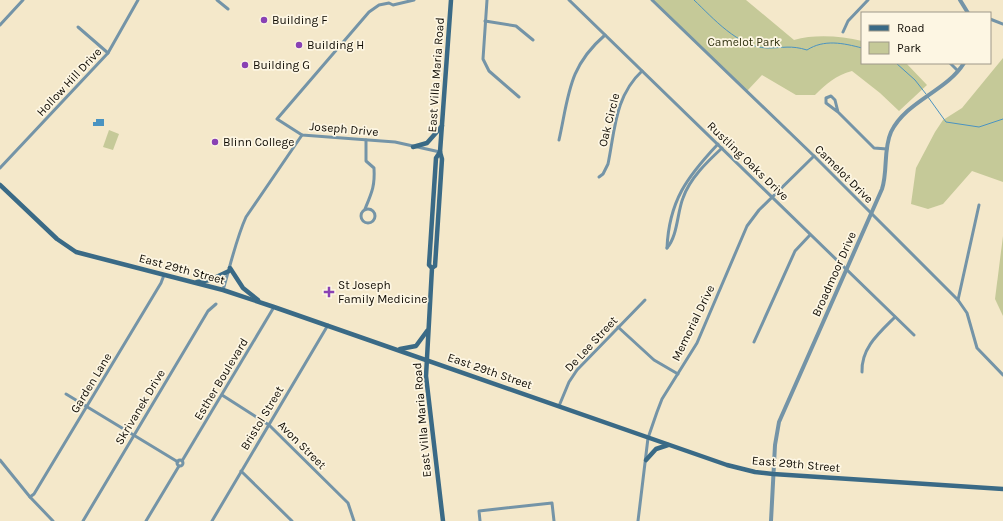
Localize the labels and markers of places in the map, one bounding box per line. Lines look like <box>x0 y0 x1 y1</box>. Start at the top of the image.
place label: Building F <box>272 13 328 27</box>
marker: Building F <box>259 15 269 25</box>
place label: Building H <box>307 38 364 52</box>
marker: Building H <box>294 40 304 50</box>
place label: Building G <box>253 58 310 72</box>
marker: Building G <box>240 60 250 70</box>
place label: Blinn College <box>223 135 294 149</box>
marker: Blinn College <box>210 137 220 147</box>
place label: St Joseph Family Medicine <box>338 278 427 306</box>
marker: St Joseph Family Medicine <box>323 286 335 298</box>

